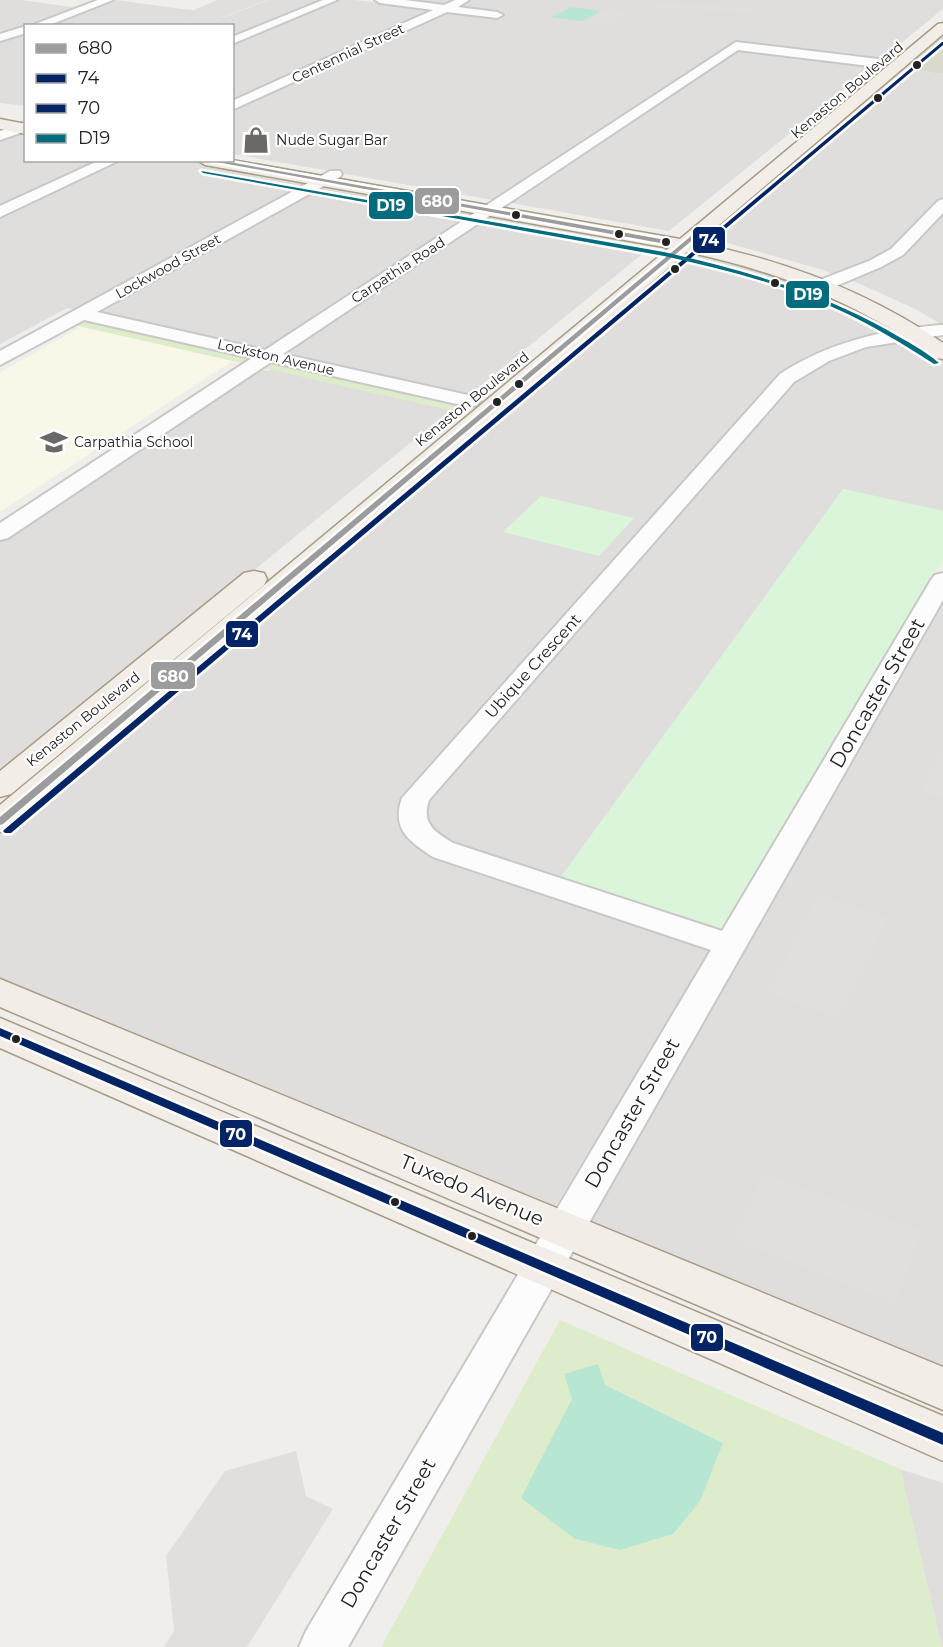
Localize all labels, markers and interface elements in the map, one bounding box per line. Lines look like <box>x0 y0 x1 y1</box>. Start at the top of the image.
street label: Centennial Street <box>289 19 407 87</box>
legend <box>24 24 234 162</box>
text: 680 <box>78 37 112 59</box>
street label: Kenaston Boulevard <box>787 38 907 142</box>
unlabelled marker <box>911 59 923 71</box>
text: 74 <box>78 67 99 89</box>
unlabelled marker <box>872 92 884 104</box>
text: 70 <box>78 97 100 119</box>
shop icon: Nude Sugar Bar <box>241 125 271 155</box>
text: D19 <box>78 127 110 149</box>
place label: Nude Sugar Bar <box>276 131 388 149</box>
line badge: 680 <box>414 187 460 215</box>
line badge: D19 <box>368 191 414 220</box>
text: 680 <box>421 192 453 211</box>
text: D19 <box>376 196 406 215</box>
unlabelled marker <box>510 209 522 221</box>
line badge: 74 <box>692 226 726 254</box>
unlabelled marker <box>613 228 625 240</box>
street label: Lockwood Street <box>112 229 224 302</box>
text: 74 <box>699 231 719 250</box>
street label: Carpathia Road <box>348 233 448 307</box>
unlabelled marker <box>660 236 672 248</box>
unlabelled marker <box>669 263 681 275</box>
unlabelled marker <box>769 277 781 289</box>
line badge: D19 <box>785 280 830 309</box>
text: D19 <box>793 285 823 304</box>
street label: Lockston Avenue <box>216 335 336 379</box>
street label: Kenaston Boulevard <box>411 348 533 450</box>
unlabelled marker <box>513 378 525 390</box>
unlabelled marker <box>491 396 503 408</box>
school or university icon: Carpathia School <box>39 427 69 457</box>
place label: Carpathia School <box>74 433 193 451</box>
street label: Ubique Crescent <box>481 609 585 722</box>
street label: Doncaster Street <box>824 614 930 772</box>
line badge: 74 <box>225 620 259 648</box>
text: 74 <box>232 625 252 644</box>
line badge: 680 <box>150 661 196 690</box>
text: 680 <box>157 667 189 686</box>
street label: Kenaston Boulevard <box>22 668 144 770</box>
unlabelled marker <box>10 1033 22 1045</box>
street label: Doncaster Street <box>579 1034 685 1192</box>
line badge: 70 <box>219 1119 253 1148</box>
text: 70 <box>226 1125 246 1144</box>
street label: Tuxedo Avenue <box>396 1149 548 1231</box>
unlabelled marker <box>389 1196 401 1208</box>
unlabelled marker <box>466 1230 478 1242</box>
line badge: 70 <box>690 1323 724 1352</box>
text: 70 <box>697 1328 717 1347</box>
street label: Doncaster Street <box>335 1454 441 1612</box>

